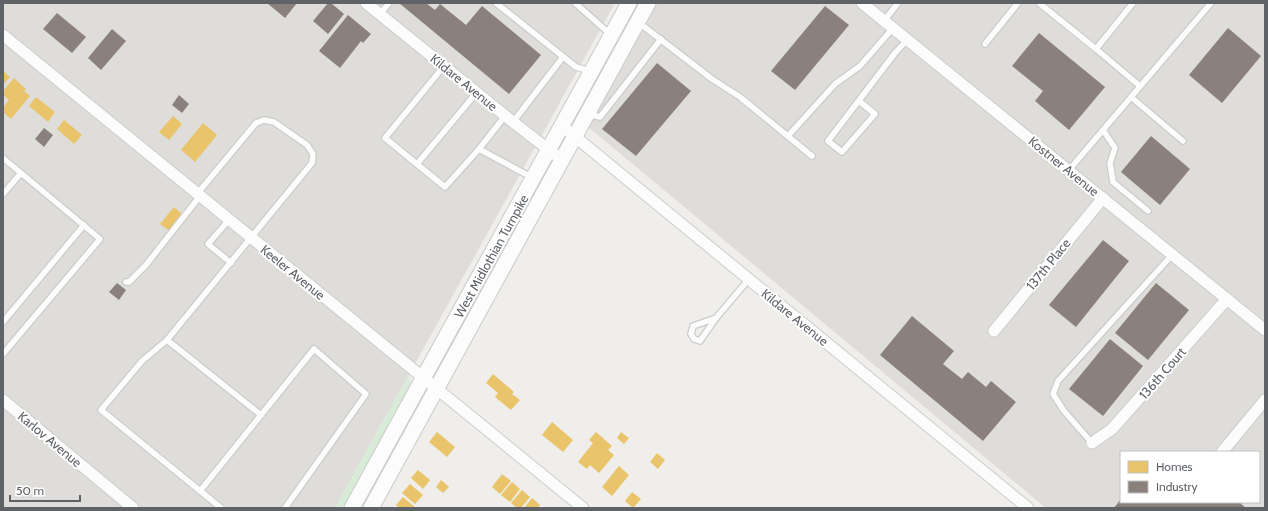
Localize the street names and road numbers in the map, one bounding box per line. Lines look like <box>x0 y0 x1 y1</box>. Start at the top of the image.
street label: Kildare Avenue <box>427 50 501 114</box>
street label: Kostner Avenue <box>1026 133 1103 199</box>
street label: West Midlothian Turnpike <box>450 191 532 320</box>
street label: 137th Place <box>1022 235 1074 293</box>
street label: Keeler Avenue <box>258 241 329 303</box>
street label: Kildare Avenue <box>758 285 832 349</box>
street label: 136th Court <box>1135 343 1189 402</box>
street label: Karlov Avenue <box>15 408 85 471</box>

